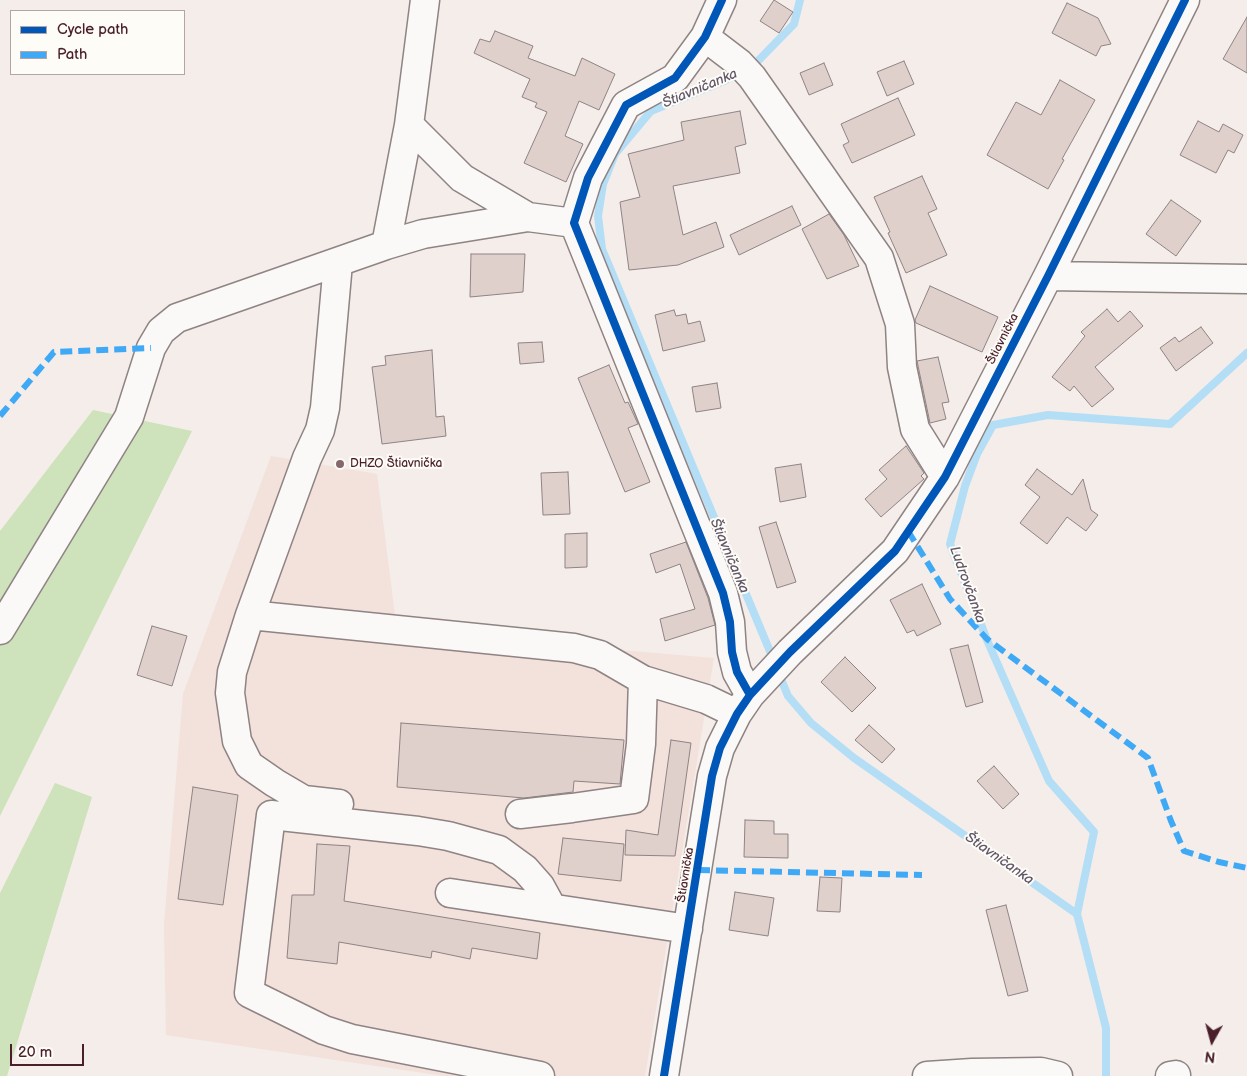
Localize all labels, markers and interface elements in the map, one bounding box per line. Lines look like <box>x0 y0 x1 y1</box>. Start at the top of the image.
legend <box>10 10 185 75</box>
text: Cycle path <box>57 20 128 39</box>
text: Path <box>57 45 87 64</box>
water label: Štiavničanka <box>660 66 740 112</box>
street label: Štiavnička <box>984 311 1022 367</box>
place label: DHZO Štiavnička <box>350 457 442 471</box>
marker: DHZO Štiavnička <box>334 458 346 470</box>
water label: Štiavničanka <box>706 516 752 596</box>
water label: Ludrovčanka <box>945 544 989 626</box>
water label: Štiavničanka <box>962 829 1036 889</box>
street label: Štiavnička <box>675 846 697 904</box>
north arrow <box>1187 1016 1237 1066</box>
scale bar <box>12 1034 86 1066</box>
text: 20 m <box>18 1043 52 1062</box>
text: N <box>1204 1047 1216 1065</box>

